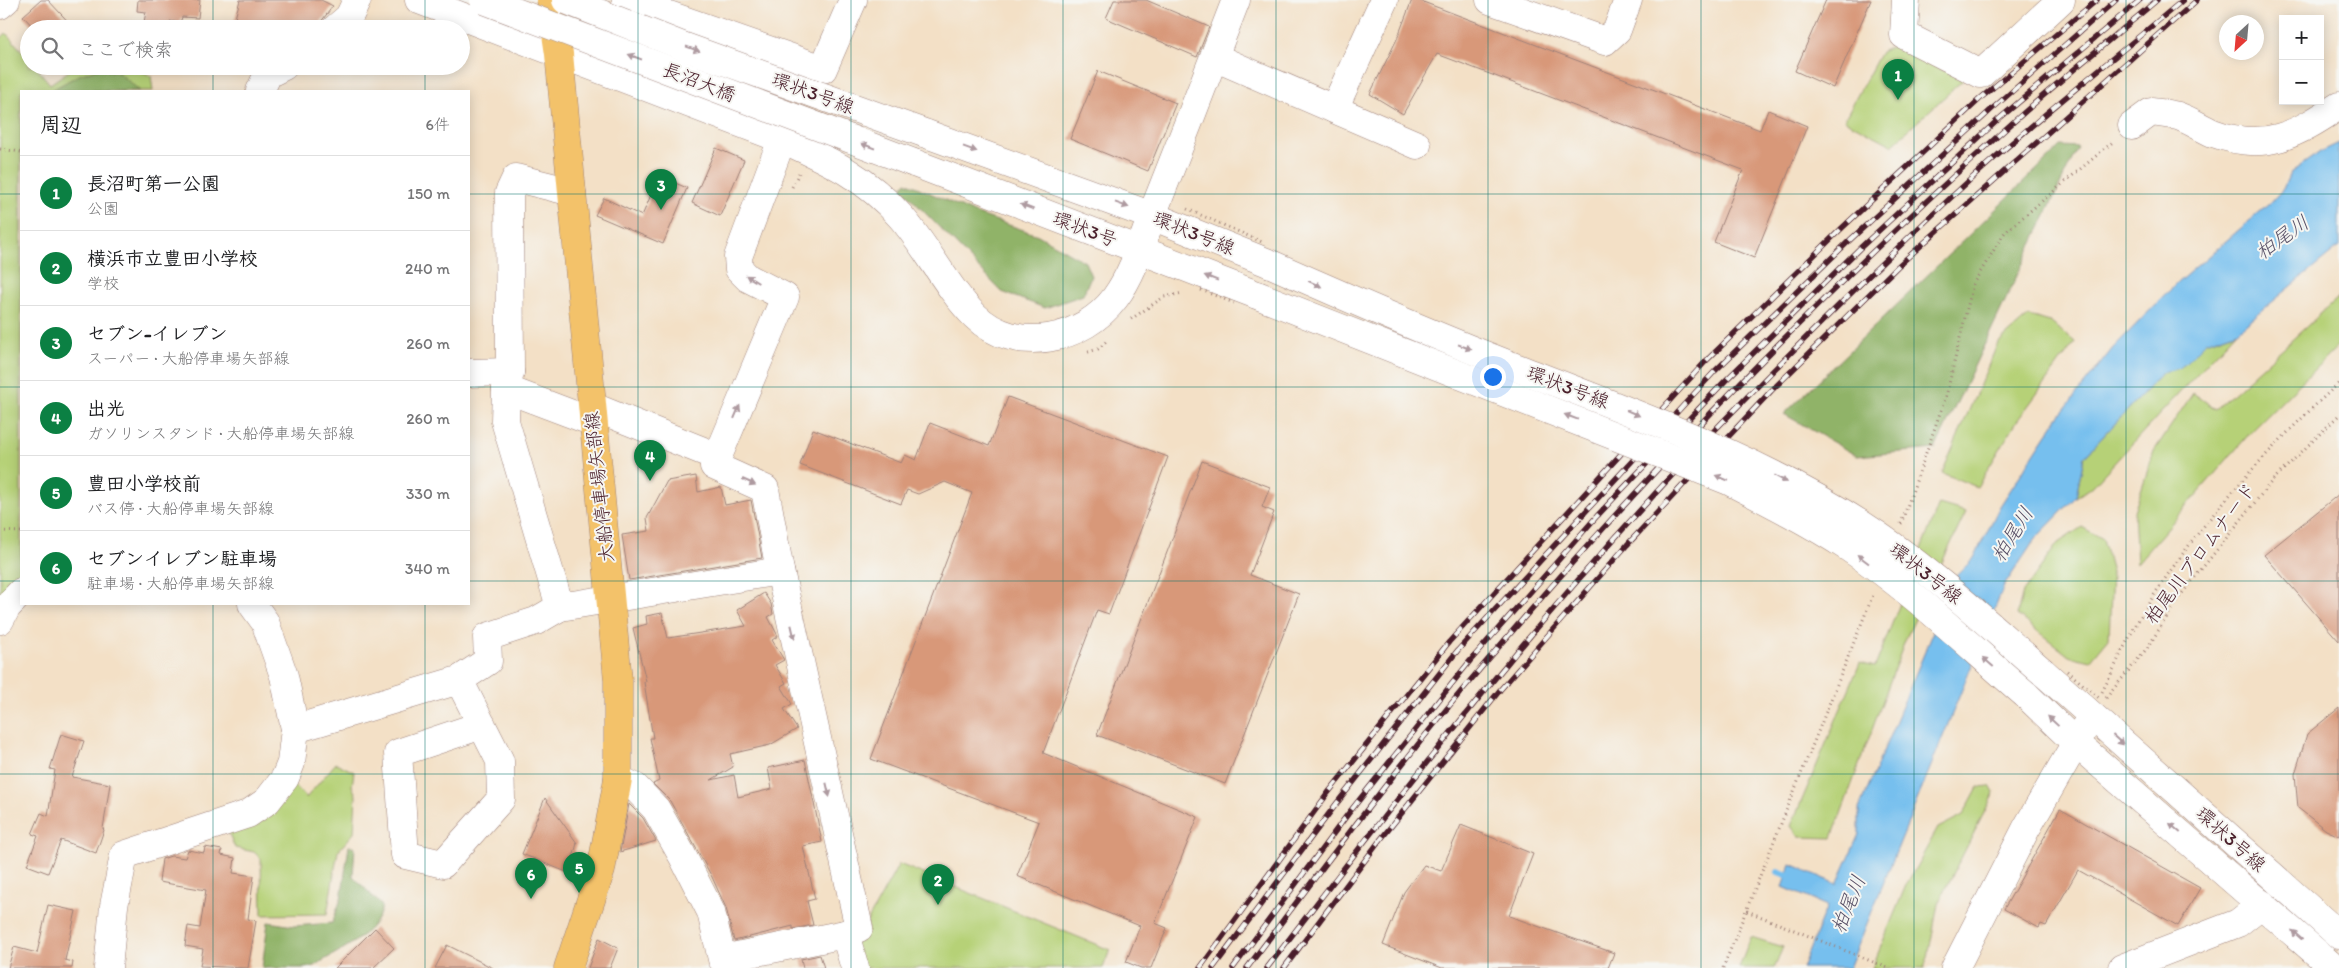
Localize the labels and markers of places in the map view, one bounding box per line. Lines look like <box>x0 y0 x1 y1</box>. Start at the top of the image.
pin: 1 <box>1882 59 1914 100</box>
pin: 3 <box>645 169 677 210</box>
pin: 4 <box>634 440 666 481</box>
pin: 5 <box>563 852 595 893</box>
pin: 6 <box>515 858 547 899</box>
pin: 2 <box>922 864 954 905</box>

